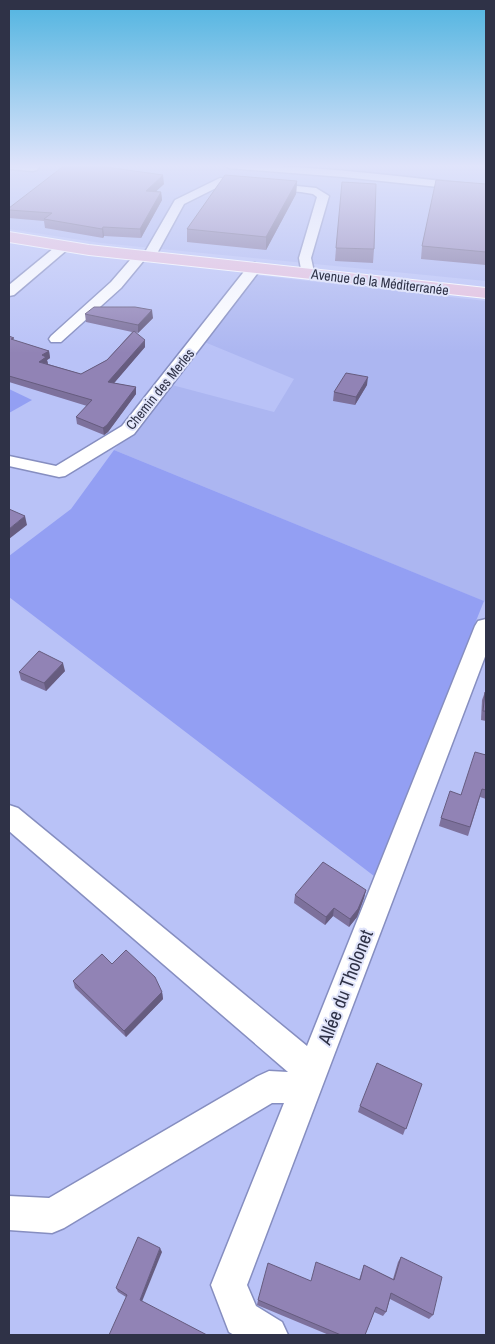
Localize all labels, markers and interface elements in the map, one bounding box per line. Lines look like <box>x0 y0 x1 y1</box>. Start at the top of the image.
street label: Avenue de la Méditerranée <box>309 265 450 299</box>
street label: Chemin des Merles <box>122 344 198 433</box>
street label: Allée du Tholonet <box>311 925 379 1049</box>

